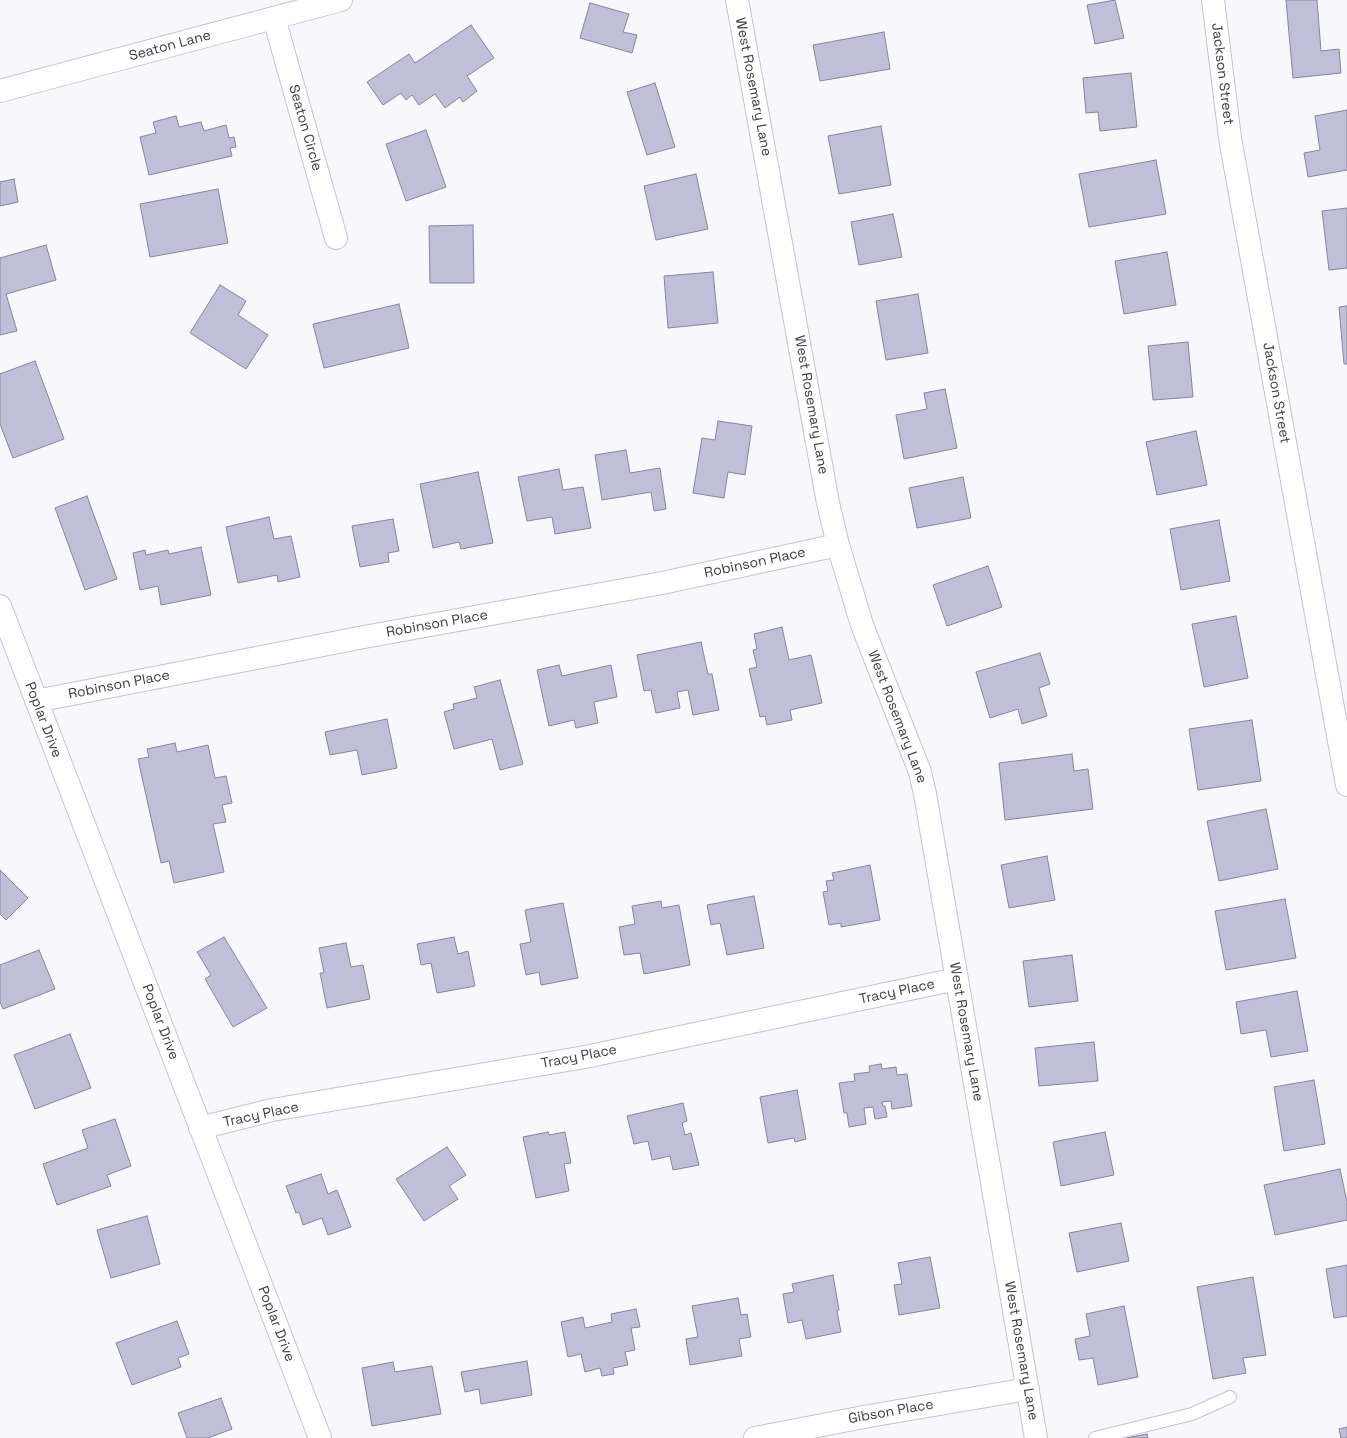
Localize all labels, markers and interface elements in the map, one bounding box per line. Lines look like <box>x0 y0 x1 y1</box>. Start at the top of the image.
street label: West Rosemary Lane <box>731 16 775 158</box>
street label: Jackson Street <box>1207 22 1237 126</box>
street label: Seaton Lane <box>127 27 213 65</box>
street label: Seaton Circle <box>285 83 325 173</box>
street label: West Rosemary Lane <box>790 334 832 476</box>
street label: Jackson Street <box>1259 341 1293 445</box>
street label: Robinson Place <box>703 544 807 582</box>
street label: Robinson Place <box>385 607 489 641</box>
street label: West Rosemary Lane <box>864 648 930 786</box>
street label: Robinson Place <box>67 667 171 703</box>
street label: Poplar Drive <box>21 680 65 760</box>
street label: West Rosemary Lane <box>945 961 987 1103</box>
street label: Tracy Place <box>858 976 936 1008</box>
street label: Poplar Drive <box>138 982 182 1062</box>
street label: Tracy Place <box>540 1041 618 1073</box>
street label: Tracy Place <box>222 1099 300 1131</box>
street label: West Rosemary Lane <box>1000 1280 1042 1422</box>
street label: Poplar Drive <box>254 1284 298 1364</box>
street label: Gibson Place <box>847 1396 935 1428</box>

